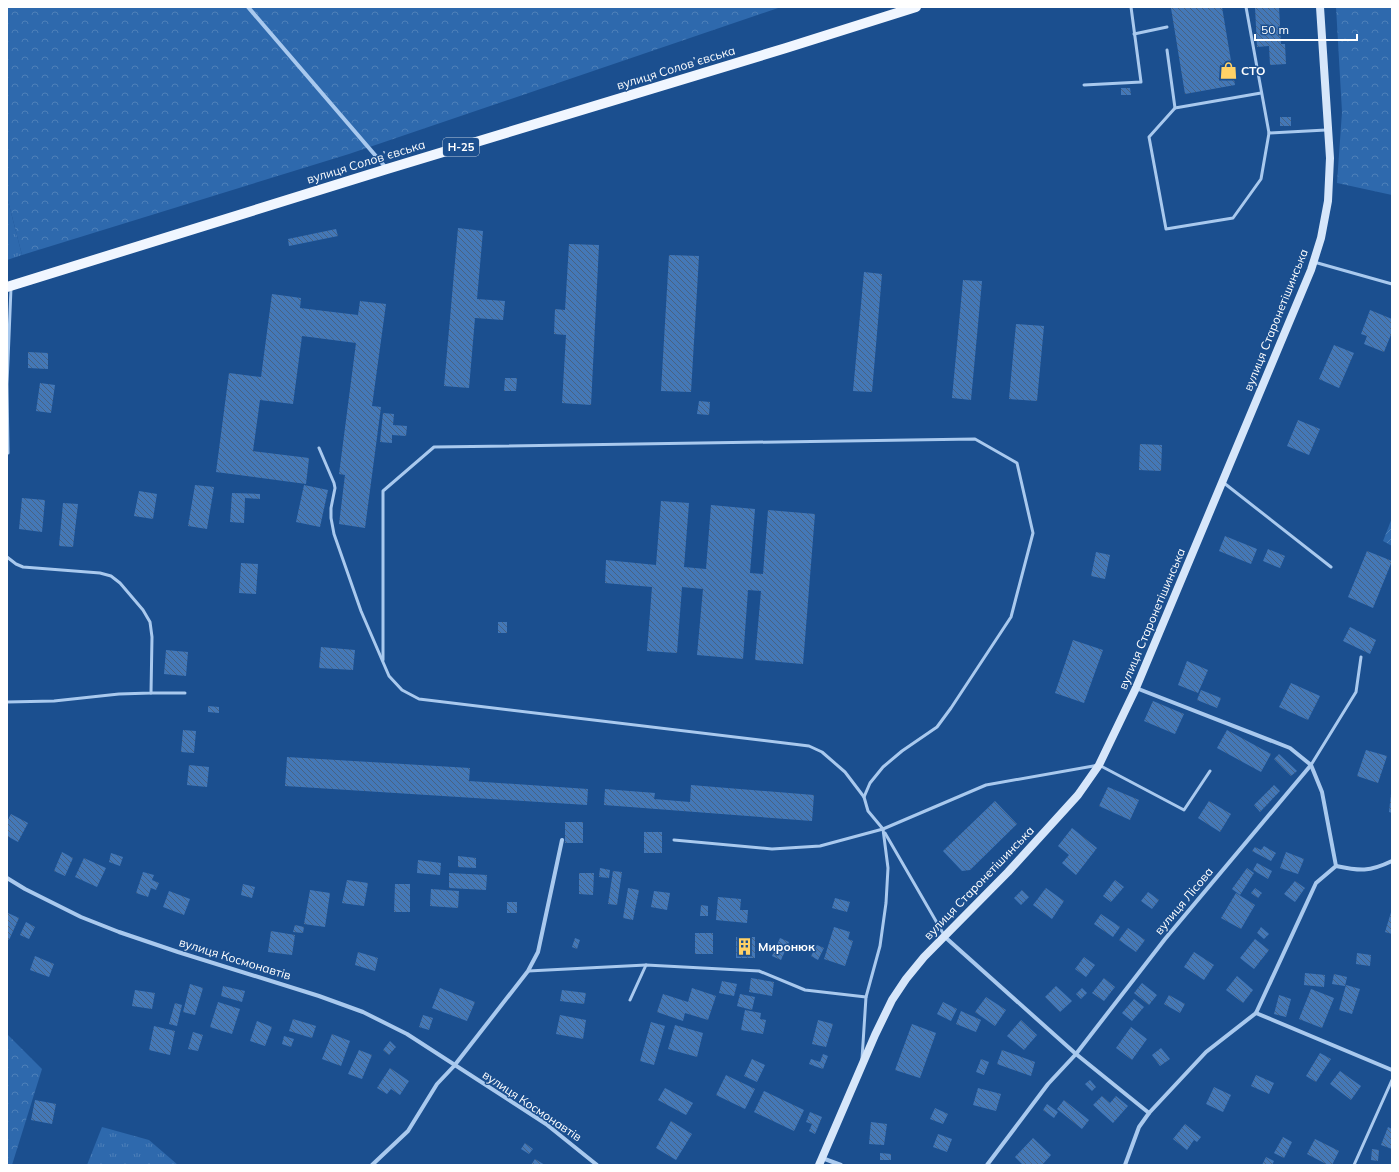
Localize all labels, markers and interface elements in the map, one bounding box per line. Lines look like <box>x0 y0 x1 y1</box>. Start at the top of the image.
scale bar <box>1255 16 1357 42</box>
text: 50 m <box>1261 22 1289 37</box>
street label: вулиця Соловʼєвська <box>615 42 737 93</box>
shop icon: СТО <box>1218 61 1238 81</box>
place label: СТО <box>1241 63 1266 78</box>
street label: вулиця Соловʼєвська <box>305 136 427 187</box>
road number: Н-25 <box>443 138 479 156</box>
street label: вулиця Старонетішинська <box>1240 246 1311 393</box>
street label: вулиця Старонетішинська <box>1115 546 1188 692</box>
street label: вулиця Старонетішинська <box>920 823 1037 943</box>
street label: вулиця Лісова <box>1151 864 1216 937</box>
street label: вулиця Космонавтів <box>177 934 293 983</box>
building icon: Миронюк <box>735 937 755 957</box>
place label: Миронюк <box>758 939 815 954</box>
street label: вулиця Космонавтів <box>480 1067 585 1145</box>

